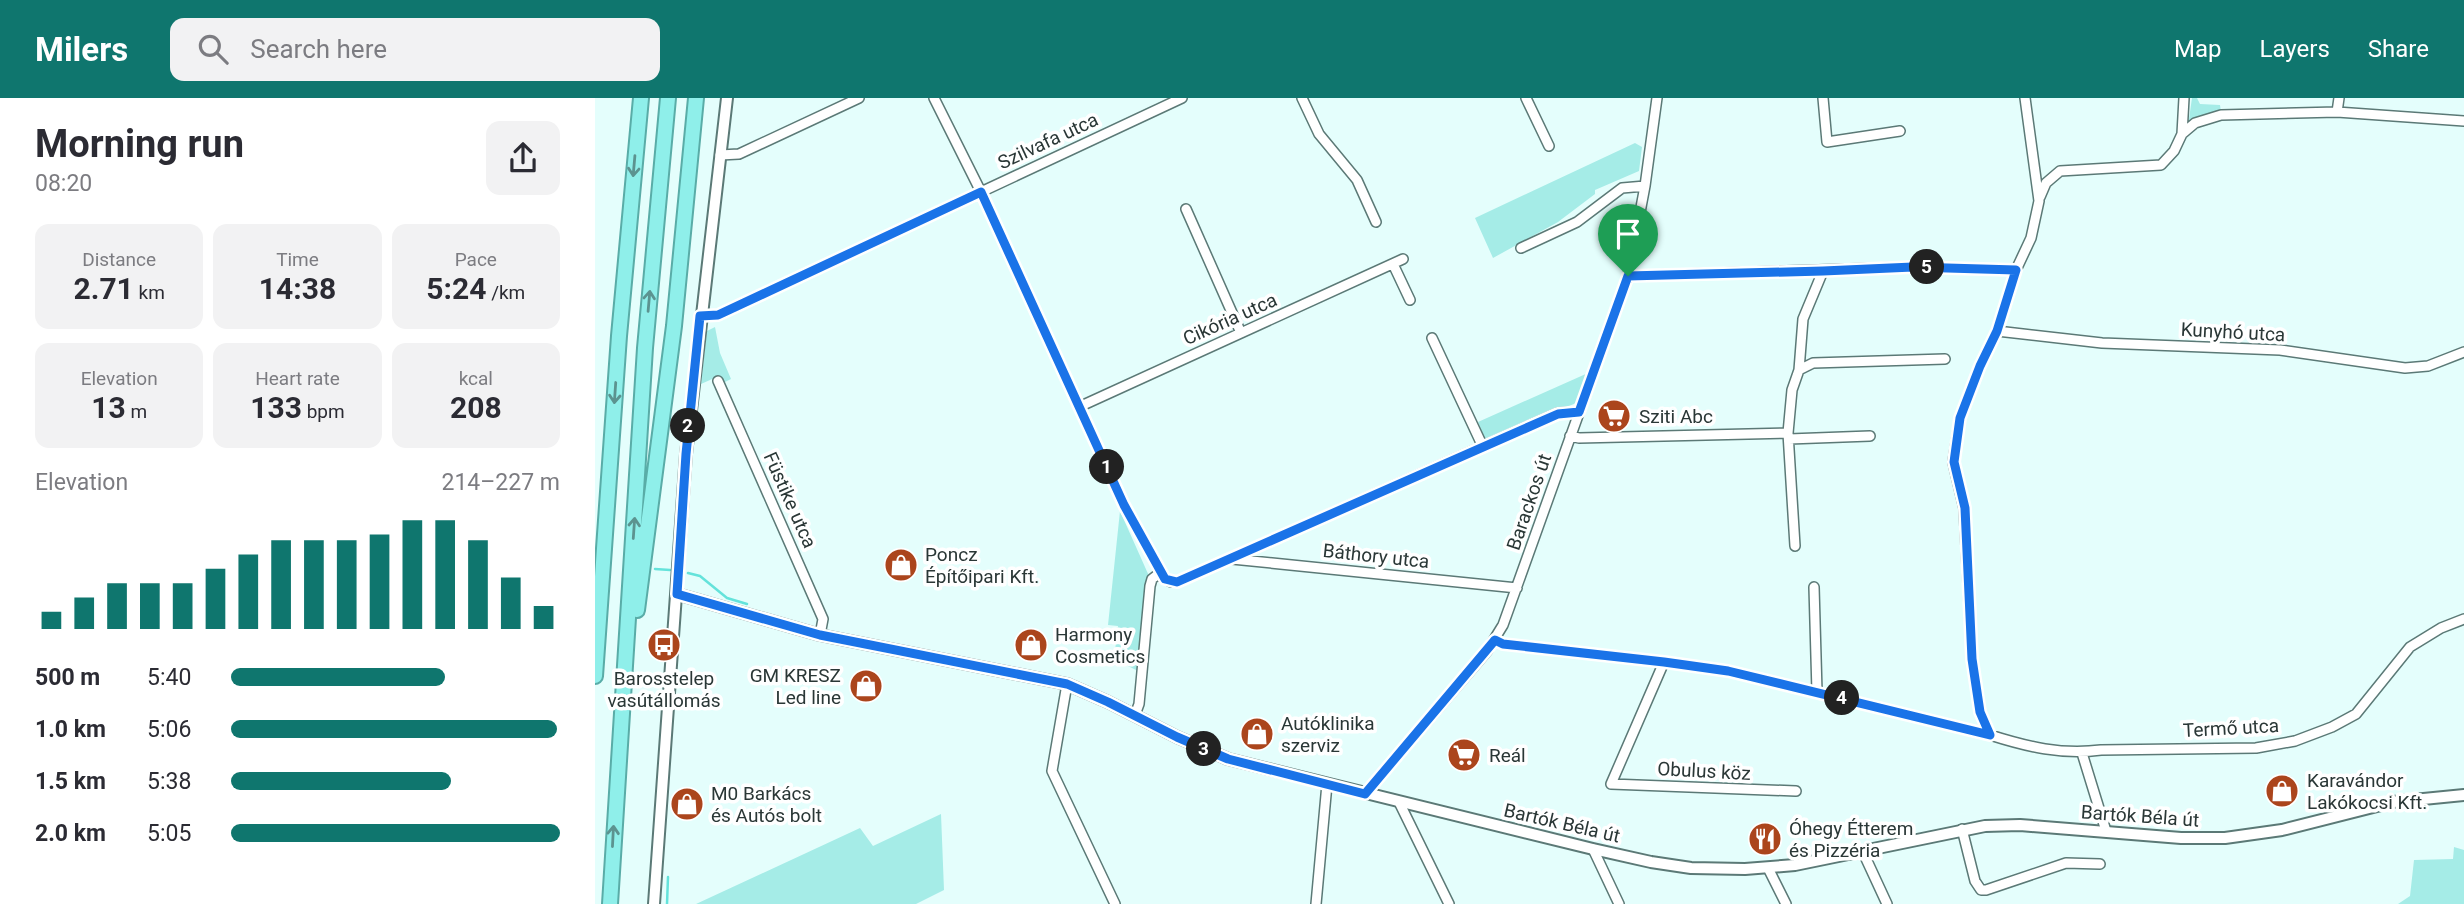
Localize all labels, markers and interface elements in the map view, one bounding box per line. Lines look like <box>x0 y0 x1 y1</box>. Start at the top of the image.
search box <box>170 18 660 81</box>
text: Milers <box>35 30 128 69</box>
icon: search <box>194 30 232 68</box>
text: Search here <box>250 34 387 64</box>
text: Map <box>2174 35 2222 63</box>
text: Layers <box>2260 35 2330 63</box>
text: Share <box>2368 35 2429 63</box>
street label: Szilvafa utca <box>994 108 1102 174</box>
button: share <box>486 121 560 195</box>
text: Morning run <box>35 122 244 166</box>
one-way arrow <box>627 154 640 177</box>
text: 08:20 <box>35 170 92 197</box>
pin <box>1598 204 1658 276</box>
icon: arrive <box>1609 215 1647 253</box>
text: Distance <box>82 248 156 271</box>
text: Time <box>276 248 319 271</box>
text: Pace <box>455 248 497 271</box>
pin: 5 <box>1909 250 1945 284</box>
text: 5 <box>1921 255 1932 278</box>
text: 2.71 <box>73 271 134 306</box>
text: 14:38 <box>259 271 336 306</box>
text: 5:24 <box>426 271 486 306</box>
text: km <box>134 281 165 304</box>
text: /km <box>486 281 525 304</box>
street label: Cikória utca <box>1179 288 1281 350</box>
one-way arrow <box>643 290 656 313</box>
street label: Kunyhó utca <box>2180 318 2286 346</box>
text: Elevation <box>81 367 158 390</box>
text: Heart rate <box>255 367 340 390</box>
text: kcal <box>459 367 493 390</box>
one-way arrow <box>608 381 621 403</box>
text: 13 <box>91 390 126 425</box>
text: 133 <box>250 390 302 425</box>
text: 208 <box>450 390 502 425</box>
supermarket icon: Sziti Abc <box>1595 397 1633 435</box>
text: m <box>126 400 147 423</box>
text: bpm <box>302 400 345 423</box>
place label: Sziti Abc <box>1639 405 1713 428</box>
pin: 2 <box>671 408 705 444</box>
text: 2 <box>682 414 693 437</box>
street label: Füstike utca <box>759 448 821 552</box>
pin: 1 <box>1089 450 1125 484</box>
street label: Barackos út <box>1502 451 1556 553</box>
text: 1 <box>1101 455 1112 478</box>
text: Elevation <box>35 469 128 496</box>
text: 214–227 m <box>441 469 560 496</box>
one-way arrow <box>627 517 640 540</box>
street label: Báthory utca <box>1322 539 1430 573</box>
place label: Poncz Építőipari Kft. <box>925 543 1039 588</box>
shop icon: Poncz Építőipari Kft. <box>882 546 920 584</box>
place label: Harmony Cosmetics <box>1055 623 1145 668</box>
bus stop icon: Barosstelep vasútállomás <box>645 626 683 664</box>
shop icon: Harmony Cosmetics <box>1012 626 1050 664</box>
text: 500 m <box>35 664 100 691</box>
text: 5:40 <box>147 664 191 691</box>
place label: GM KRESZ Led line <box>750 664 841 709</box>
place label: Barosstelep vasútállomás <box>607 667 721 712</box>
shop icon: GM KRESZ Led line <box>847 667 885 705</box>
pin: 4 <box>1825 680 1859 716</box>
text: 4 <box>1836 686 1847 709</box>
place label: Autóklinika szerviz <box>1281 712 1375 757</box>
street label: Termő utca <box>2182 714 2280 742</box>
shop icon: Autóklinika szerviz <box>1238 715 1276 753</box>
text: 1.0 km <box>35 716 106 743</box>
text: 5:06 <box>147 716 191 743</box>
pin: 3 <box>1187 732 1221 766</box>
supermarket icon: Reál <box>1445 736 1483 774</box>
text: 3 <box>1198 737 1209 760</box>
place label: Reál <box>1489 744 1526 767</box>
street label: Obulus köz <box>1657 757 1751 785</box>
text: 1.5 km <box>35 768 106 795</box>
text: 5:38 <box>147 768 191 795</box>
place label: Karavándor Lakókocsi Kft. <box>2307 769 2427 814</box>
shop icon: Karavándor Lakókocsi Kft. <box>2263 772 2301 810</box>
place label: M0 Barkács és Autós bolt <box>711 782 822 827</box>
shop icon: M0 Barkács és Autós bolt <box>668 785 706 823</box>
street label: Bartók Béla út <box>1502 798 1622 848</box>
street label: Bartók Béla út <box>2080 800 2200 832</box>
place label: Óhegy Étterem és Pizzéria <box>1789 817 1913 862</box>
text: 2.0 km <box>35 820 106 847</box>
text: 5:05 <box>147 820 191 847</box>
restaurant icon: Óhegy Étterem és Pizzéria <box>1746 820 1784 858</box>
one-way arrow <box>607 825 620 848</box>

